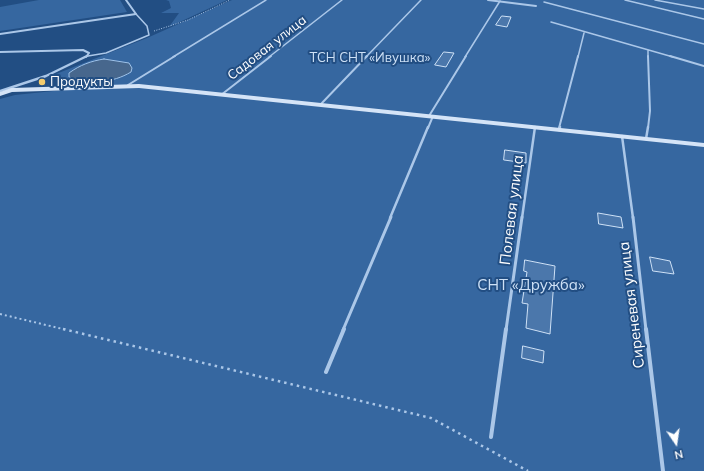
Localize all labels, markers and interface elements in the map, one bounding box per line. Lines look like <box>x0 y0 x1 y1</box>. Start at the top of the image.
street label: Садовая улица <box>224 12 310 84</box>
park label: ТСН СНТ «Ивушка» <box>310 50 430 66</box>
place label: Продукты <box>50 74 113 90</box>
marker: Продукты <box>37 77 47 87</box>
street label: Полевая улица <box>496 154 528 266</box>
street label: Сиреневая улица <box>615 241 649 369</box>
park label: СНТ «Дружба» <box>477 276 585 294</box>
north arrow <box>656 423 696 463</box>
text: N <box>673 447 684 462</box>

